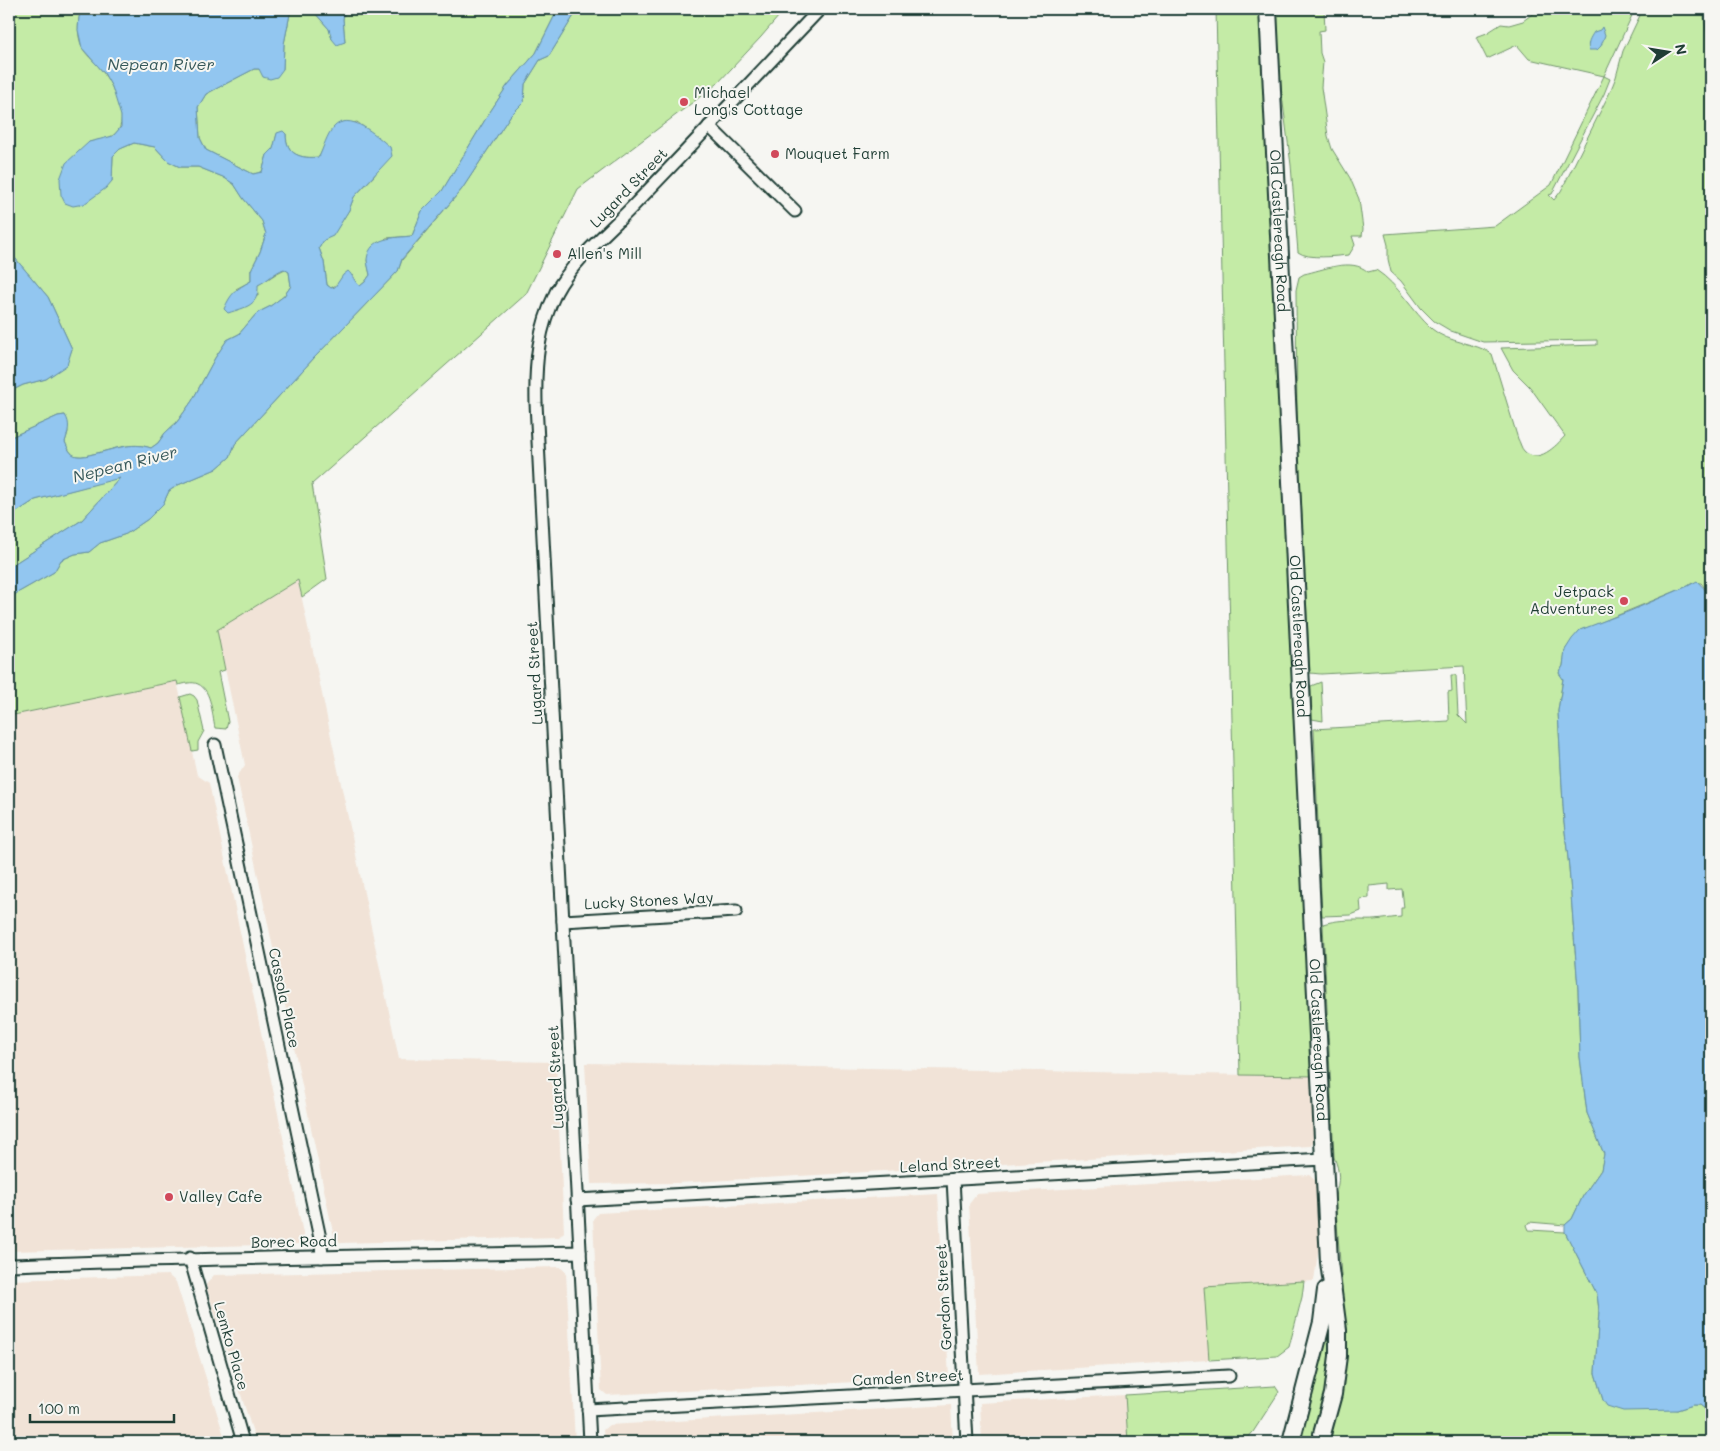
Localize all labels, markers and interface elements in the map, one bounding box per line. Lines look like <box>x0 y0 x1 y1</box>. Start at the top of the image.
north arrow <box>1642 28 1692 78</box>
text: N <box>1671 42 1692 56</box>
water label: Nepean River <box>108 53 215 74</box>
place label: Michael Long's Cottage <box>694 82 803 119</box>
marker: Michael Long's Cottage <box>678 96 690 108</box>
street label: Lugard Street <box>585 143 672 232</box>
place label: Mouquet Farm <box>785 143 890 163</box>
marker: Mouquet Farm <box>769 148 781 160</box>
street label: Old Castlereagh Road <box>1266 149 1294 312</box>
place label: Allen's Mill <box>567 243 642 263</box>
marker: Allen's Mill <box>551 248 563 260</box>
water label: Nepean River <box>70 440 179 487</box>
street label: Old Castlereagh Road <box>1286 555 1313 718</box>
place label: Jetpack Adventures <box>1530 581 1614 618</box>
marker: Jetpack Adventures <box>1618 595 1630 607</box>
street label: Lugard Street <box>521 621 547 725</box>
street label: Lucky Stones Way <box>584 887 714 913</box>
street label: Cassola Place <box>265 946 305 1050</box>
street label: Old Castlereagh Road <box>1305 958 1333 1121</box>
street label: Lugard Street <box>542 1025 568 1129</box>
street label: Leland Street <box>899 1151 1001 1177</box>
place label: Valley Cafe <box>179 1186 263 1206</box>
marker: Valley Cafe <box>163 1191 175 1203</box>
street label: Borec Road <box>251 1230 337 1252</box>
street label: Gordon Street <box>930 1243 956 1351</box>
street label: Lemko Place <box>210 1299 254 1392</box>
street label: Camden Street <box>852 1364 964 1390</box>
scale bar <box>30 1391 174 1423</box>
text: 100 m <box>38 1398 80 1418</box>

